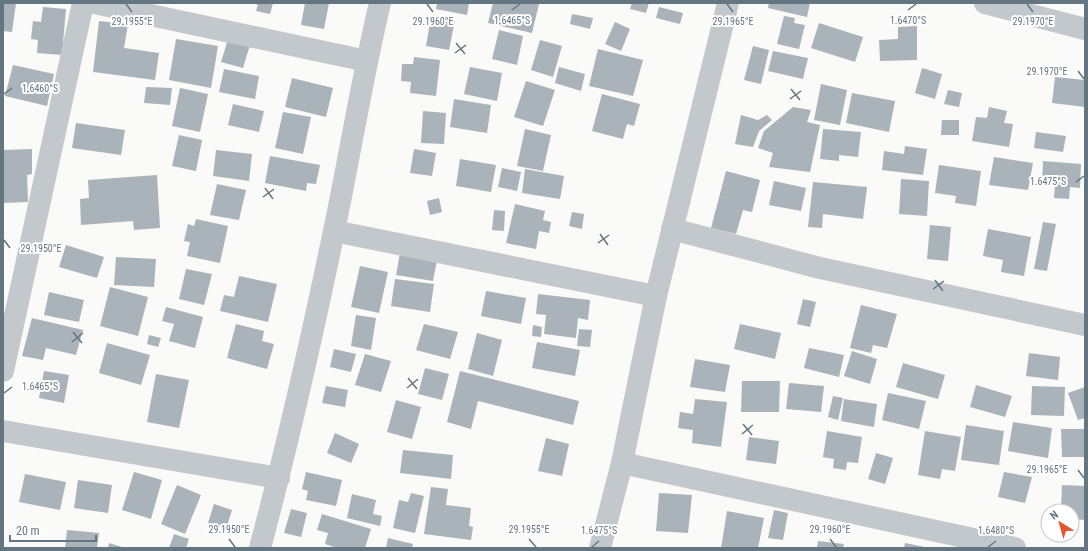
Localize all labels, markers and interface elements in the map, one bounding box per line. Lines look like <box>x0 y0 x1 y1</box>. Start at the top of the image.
text: 1.6465°S <box>494 15 530 26</box>
text: 1.6470°S <box>890 15 926 26</box>
text: 29.1955°E <box>112 16 153 27</box>
text: 29.1960°E <box>413 16 454 27</box>
text: 29.1965°E <box>713 16 754 27</box>
text: 29.1970°E <box>1013 16 1054 27</box>
text: 29.1970°E <box>1027 66 1068 77</box>
text: 1.6460°S <box>22 83 58 94</box>
text: 1.6475°S <box>1030 176 1066 187</box>
text: 29.1950°E <box>21 243 62 254</box>
text: 1.6465°S <box>22 381 58 392</box>
text: 29.1965°E <box>1027 464 1068 475</box>
north arrow <box>1040 503 1080 543</box>
text: N <box>1048 508 1061 523</box>
scale bar <box>10 517 96 543</box>
text: 20 m <box>16 524 40 538</box>
text: 29.1950°E <box>209 524 250 535</box>
text: 29.1955°E <box>509 524 550 535</box>
text: 29.1960°E <box>810 524 851 535</box>
text: 1.6475°S <box>581 525 617 536</box>
text: 1.6480°S <box>978 525 1014 536</box>

